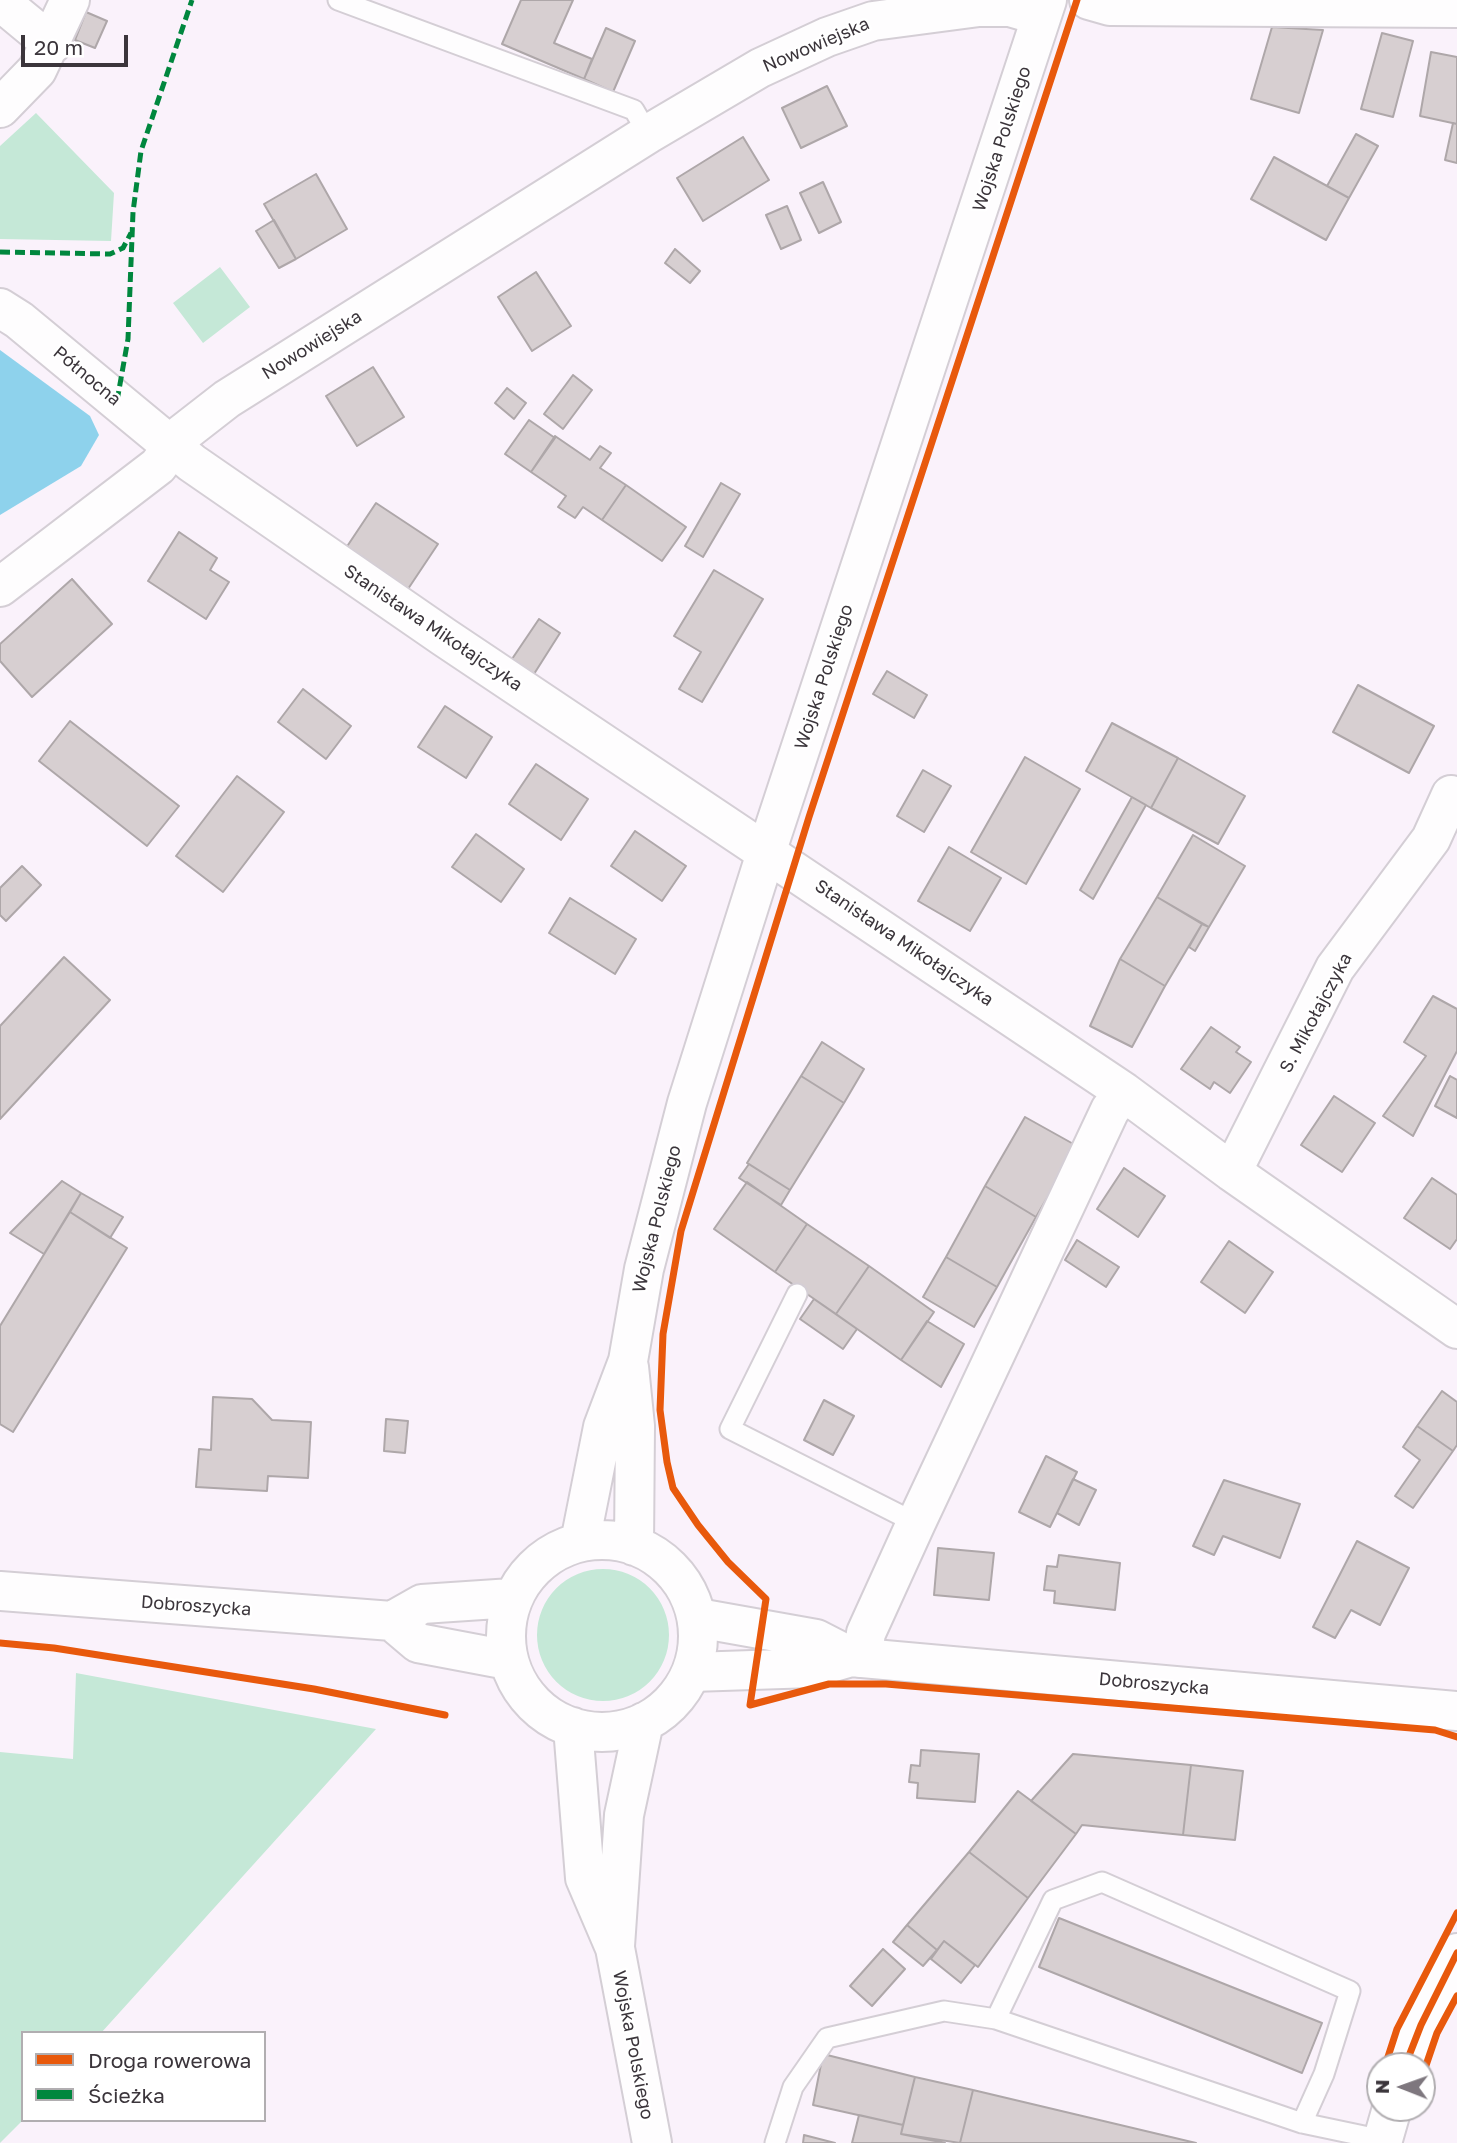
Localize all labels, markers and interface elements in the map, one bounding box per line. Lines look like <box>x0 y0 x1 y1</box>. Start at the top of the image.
street label: Nowowiejska <box>759 13 873 77</box>
scale bar <box>24 21 131 65</box>
text: 20 m <box>34 34 83 60</box>
street label: Wojska Polskiego <box>968 64 1036 214</box>
street label: Nowowiejska <box>258 306 366 384</box>
street label: Północna <box>49 341 125 411</box>
street label: Stanisława Mikołajczyka <box>340 560 526 696</box>
street label: Wojska Polskiego <box>790 602 858 752</box>
street label: Stanisława Mikołajczyka <box>811 875 997 1011</box>
street label: S. Mikołajczyka <box>1275 949 1357 1077</box>
street label: Wojska Polskiego <box>628 1143 686 1295</box>
street label: Dobroszycka <box>140 1591 252 1621</box>
street label: Dobroszycka <box>1098 1668 1210 1700</box>
street label: Wojska Polskiego <box>608 1969 658 2121</box>
legend <box>21 2031 266 2122</box>
text: Droga rowerowa <box>88 2047 251 2073</box>
north arrow <box>1366 2052 1436 2122</box>
text: N <box>1370 2079 1393 2094</box>
text: Ścieżka <box>88 2082 165 2108</box>

